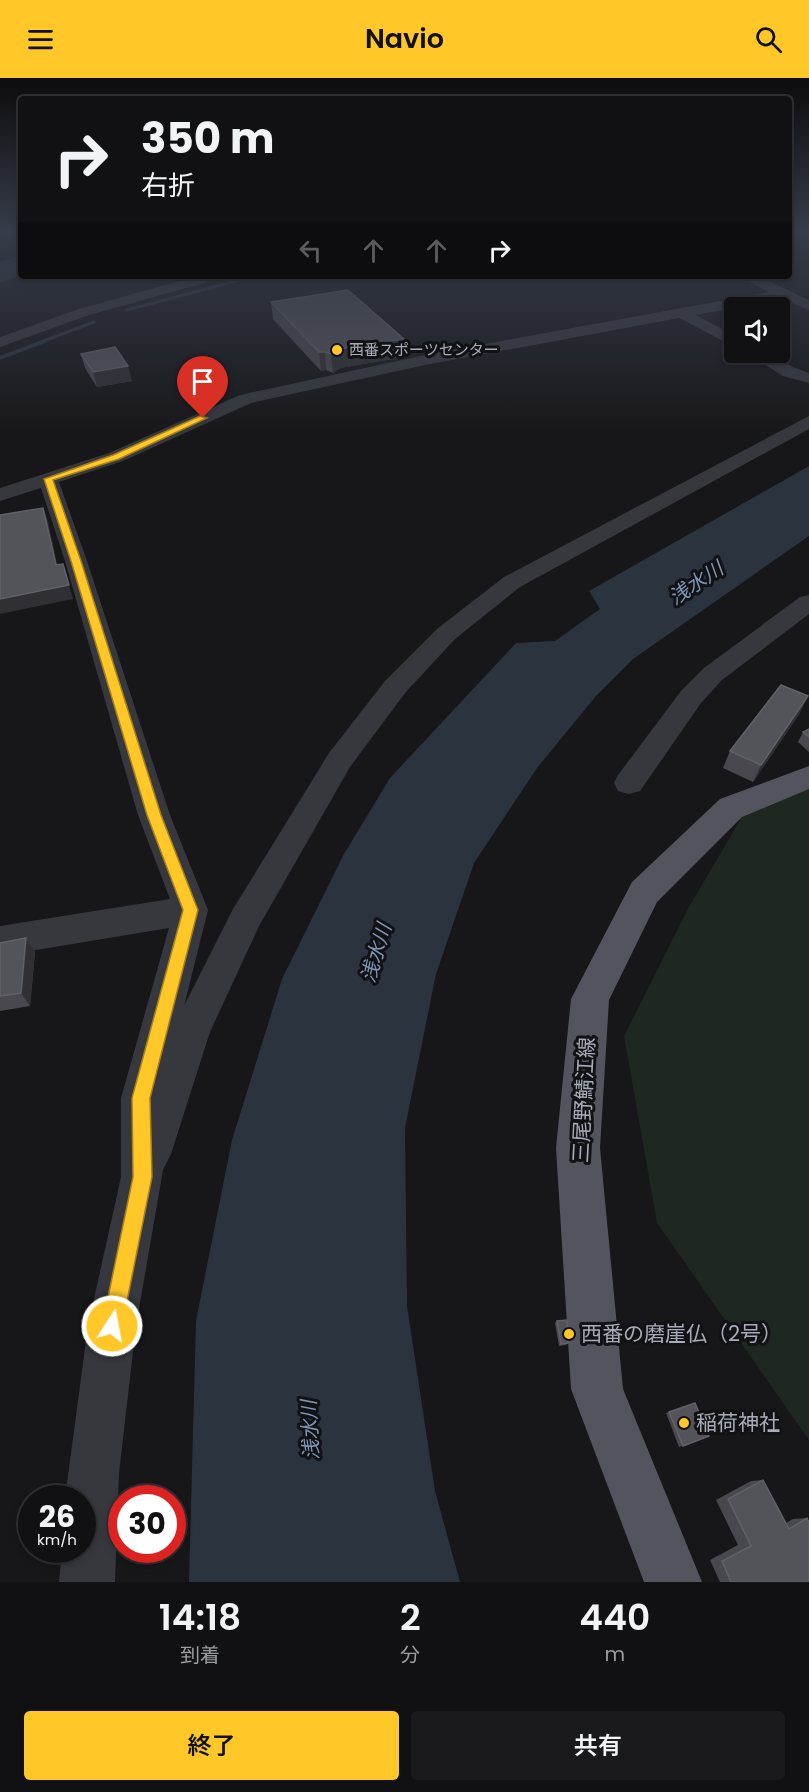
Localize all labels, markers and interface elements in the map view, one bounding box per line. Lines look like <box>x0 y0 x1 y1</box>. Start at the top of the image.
text: Navio <box>365 20 444 57</box>
icon: menu <box>24 23 57 56</box>
icon: search <box>752 23 785 56</box>
text: 350 m <box>141 109 274 168</box>
icon: right <box>42 120 120 198</box>
text: 右折 <box>141 167 195 204</box>
icon: left <box>294 234 327 267</box>
icon: ahead <box>357 234 390 267</box>
icon: ahead <box>420 234 453 267</box>
icon: right <box>483 234 516 267</box>
map controls <box>724 297 790 363</box>
button: sound <box>724 297 790 363</box>
place label: 西番スポーツセンター <box>349 339 499 360</box>
marker: 西番スポーツセンター <box>330 343 344 357</box>
pin <box>177 356 228 418</box>
icon: arrive <box>186 365 219 398</box>
water label: 浅水川 <box>663 553 730 611</box>
water label: 浅水川 <box>354 918 399 986</box>
street label: 三尾野鯖江線 <box>566 1036 601 1164</box>
position arrow <box>80 1294 144 1358</box>
place label: 西番の磨崖仏（2号） <box>581 1319 782 1348</box>
marker: 西番の磨崖仏（2号） <box>562 1327 576 1341</box>
water label: 浅水川 <box>294 1397 326 1461</box>
place label: 稲荷神社 <box>696 1408 780 1437</box>
marker: 稲荷神社 <box>677 1416 691 1430</box>
speed limit sign: 30 <box>108 1485 186 1563</box>
text: 26 <box>39 1495 75 1538</box>
text: km/h <box>37 1529 77 1550</box>
text: 14:18 <box>159 1592 241 1643</box>
text: 2 <box>400 1592 421 1643</box>
text: 440 <box>579 1592 650 1643</box>
text: m <box>604 1640 625 1668</box>
text: 到着 <box>180 1641 220 1669</box>
text: 分 <box>400 1641 420 1669</box>
button: 終了 <box>24 1711 399 1780</box>
button: 共有 <box>411 1711 785 1780</box>

